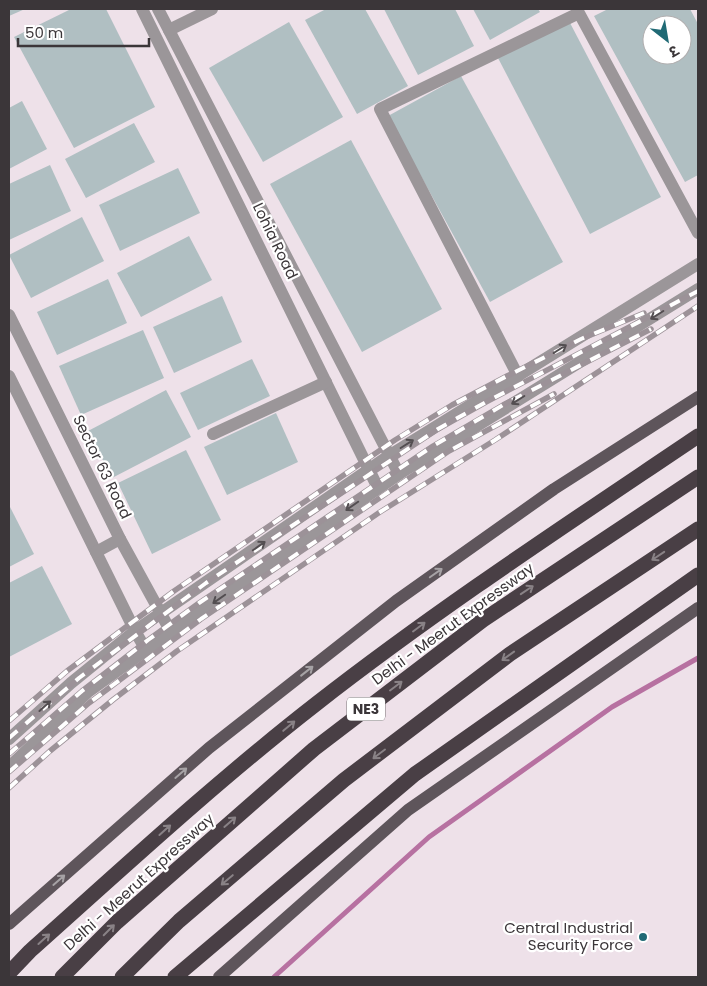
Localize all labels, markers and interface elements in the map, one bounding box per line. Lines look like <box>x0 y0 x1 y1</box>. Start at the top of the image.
scale bar <box>18 15 149 47</box>
north arrow <box>642 15 692 65</box>
text: 50 m <box>25 22 63 43</box>
text: उ <box>664 40 683 62</box>
street label: Lohia Road <box>248 199 303 282</box>
one-way arrow <box>650 310 664 320</box>
one-way arrow <box>553 344 567 355</box>
one-way arrow <box>512 395 526 405</box>
street label: Sector 63 Road <box>68 411 137 522</box>
one-way arrow <box>400 439 414 449</box>
one-way arrow <box>345 501 359 511</box>
one-way arrow <box>252 541 266 551</box>
one-way arrow <box>651 551 665 561</box>
street label: Delhi - Meerut Expressway <box>367 557 539 690</box>
one-way arrow <box>429 568 443 578</box>
one-way arrow <box>520 585 534 595</box>
one-way arrow <box>212 594 226 604</box>
one-way arrow <box>411 622 425 633</box>
one-way arrow <box>501 651 515 661</box>
one-way arrow <box>300 666 313 677</box>
one-way arrow <box>389 681 403 691</box>
road number: NE3 <box>347 698 385 721</box>
one-way arrow <box>38 701 51 712</box>
one-way arrow <box>283 720 296 731</box>
one-way arrow <box>372 749 386 759</box>
one-way arrow <box>174 767 187 779</box>
street label: Delhi - Meerut Expressway <box>59 808 219 955</box>
one-way arrow <box>223 817 236 828</box>
one-way arrow <box>158 824 171 836</box>
one-way arrow <box>52 874 65 886</box>
one-way arrow <box>220 875 233 886</box>
place label: Central Industrial Security Force <box>504 917 633 955</box>
one-way arrow <box>102 925 114 937</box>
marker: Central Industrial Security Force <box>637 931 649 943</box>
one-way arrow <box>37 933 50 945</box>

